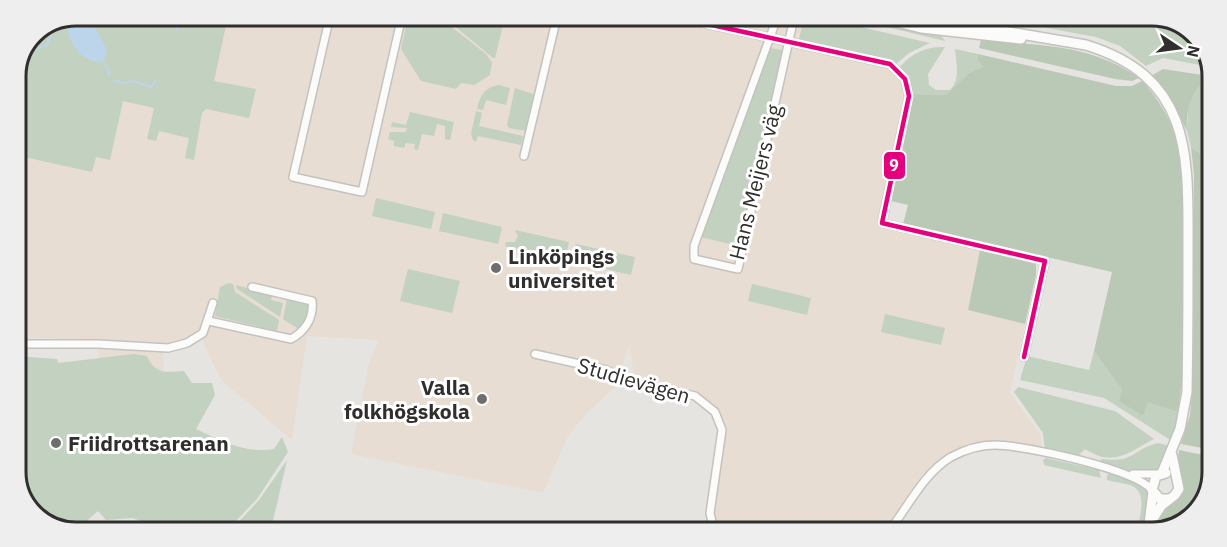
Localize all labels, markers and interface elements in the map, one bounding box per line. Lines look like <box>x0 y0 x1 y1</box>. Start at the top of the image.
north arrow <box>1149 18 1209 78</box>
text: N <box>1183 43 1205 59</box>
street label: Hans Meijers väg <box>722 101 788 263</box>
line badge: 9 <box>883 151 906 180</box>
text: 9 <box>889 155 899 175</box>
place label: Linköpings universitet <box>508 242 615 294</box>
marker: Linköpings universitet <box>489 261 503 275</box>
street label: Studievägen <box>574 351 694 409</box>
place label: Valla folkhögskola <box>344 373 470 425</box>
marker: Valla folkhögskola <box>475 392 489 406</box>
place label: Friidrottsarenan <box>68 429 229 457</box>
marker: Friidrottsarenan <box>49 436 63 450</box>

